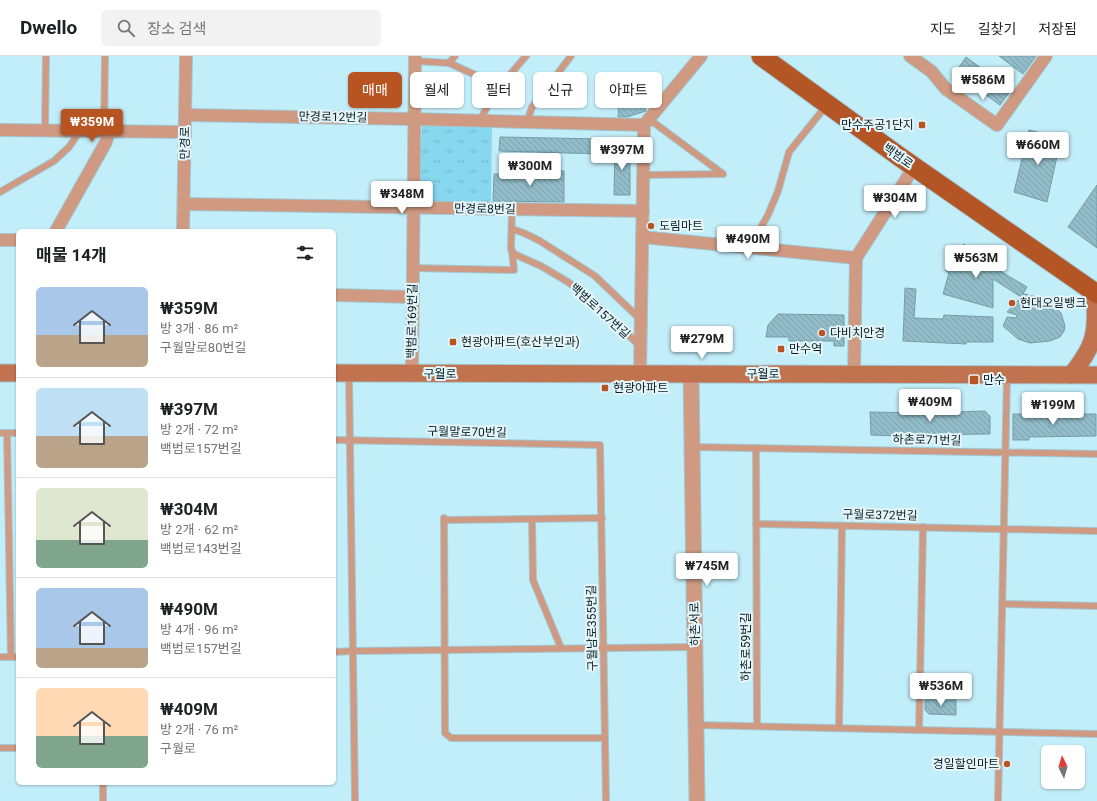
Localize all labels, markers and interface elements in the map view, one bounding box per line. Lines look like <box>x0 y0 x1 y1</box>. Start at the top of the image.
search box <box>101 10 381 46</box>
text: Dwello <box>20 16 77 39</box>
icon: search <box>115 17 137 39</box>
text: 장소 검색 <box>147 20 206 38</box>
text: 지도 <box>930 21 956 37</box>
text: 길찾기 <box>978 21 1016 37</box>
text: 저장됨 <box>1038 21 1077 37</box>
pin: ₩586M <box>955 67 1011 101</box>
chip: 매매 <box>348 72 402 108</box>
chip: 월세 <box>410 72 464 108</box>
chip: 필터 <box>472 72 525 108</box>
chip: 신규 <box>533 72 587 108</box>
chip: 아파트 <box>595 72 662 108</box>
text: ₩586M <box>961 72 1005 87</box>
pin: ₩359M <box>64 109 120 143</box>
street label: 만경로12번길 <box>299 109 367 125</box>
text: ₩359M <box>70 114 114 129</box>
place label: 만수주공1단지 <box>841 118 914 132</box>
marker: 만수주공1단지 <box>917 120 927 130</box>
street label: 만경로 <box>178 126 192 160</box>
pin: ₩660M <box>1010 132 1066 166</box>
pin: ₩397M <box>594 137 650 171</box>
text: ₩660M <box>1016 137 1060 152</box>
street label: 백범로 <box>880 141 916 171</box>
text: ₩397M <box>600 142 644 157</box>
pin: ₩300M <box>502 153 558 187</box>
text: ₩300M <box>508 158 552 173</box>
pin: ₩348M <box>374 181 430 215</box>
pin: ₩304M <box>867 185 923 219</box>
text: ₩348M <box>380 186 424 201</box>
text: ₩304M <box>873 190 917 205</box>
street label: 만경로8번길 <box>454 201 516 217</box>
place label: 도림마트 <box>659 219 703 233</box>
marker: 도림마트 <box>646 221 656 231</box>
pin: ₩490M <box>720 226 776 260</box>
text: ₩490M <box>726 231 770 246</box>
icon: filters <box>294 242 316 264</box>
text: 매물 14개 <box>36 245 107 265</box>
pin: ₩563M <box>948 245 1004 279</box>
text: ₩563M <box>954 250 998 265</box>
street label: 백범로157번길 <box>567 281 633 341</box>
street label: 백범로169번길 <box>404 283 420 359</box>
place label: 현대오일뱅크 <box>1020 296 1086 310</box>
text: ₩359M <box>160 298 218 318</box>
marker: 현대오일뱅크 <box>1007 298 1017 308</box>
icon: home <box>68 303 116 351</box>
text: 방 3개 · 86 m² <box>160 321 238 336</box>
pin: ₩279M <box>674 326 730 360</box>
place label: 다비치안경 <box>830 326 885 340</box>
marker: 다비치안경 <box>817 328 827 338</box>
text: ₩279M <box>680 331 724 346</box>
place label: 현광아파트(호산부인과) <box>461 335 580 349</box>
marker: 현광아파트(호산부인과) <box>448 337 458 347</box>
text: 구월말로80번길 <box>160 340 246 355</box>
place label: 만수역 <box>789 342 822 356</box>
marker: 만수역 <box>776 344 786 354</box>
street label: 구월로 <box>423 367 457 381</box>
street label: 구월로 <box>746 367 780 381</box>
place label: 만수 <box>983 373 1005 387</box>
marker: 만수 <box>968 374 980 386</box>
place label: 현광아파트 <box>613 381 668 395</box>
marker: 현광아파트 <box>600 383 610 393</box>
pin: ₩409M <box>902 389 958 423</box>
pin: ₩199M <box>1025 392 1081 426</box>
text: ₩409M <box>908 394 952 409</box>
text: ₩199M <box>1031 397 1075 412</box>
text: ₩397M <box>160 399 218 419</box>
icon: home <box>68 404 116 452</box>
text: 방 2개 · 72 m² <box>160 422 238 437</box>
street label: 구월말로70번길 <box>427 424 507 440</box>
street label: 하촌로71번길 <box>893 432 961 448</box>
text: 백범로157번길 <box>160 441 242 456</box>
text: ₩304M <box>160 499 218 519</box>
icon: home <box>68 504 116 552</box>
street label: 구월로372번길 <box>842 507 918 523</box>
text: 방 2개 · 62 m² <box>160 522 238 537</box>
text: 백범로143번길 <box>160 541 242 556</box>
pin: ₩745M <box>679 553 735 587</box>
text: ₩745M <box>685 558 729 573</box>
street label: 구월남로355번길 <box>584 585 600 671</box>
text: ₩490M <box>160 599 218 619</box>
street label: 하촌서로 <box>688 602 702 646</box>
icon: home <box>68 604 116 652</box>
street label: 하촌로59번길 <box>739 613 753 681</box>
text: 방 4개 · 96 m² <box>160 622 238 637</box>
text: 백범로157번길 <box>160 641 242 656</box>
pin: ₩536M <box>913 673 969 707</box>
text: ₩536M <box>919 678 963 693</box>
text: ₩409M <box>160 699 218 719</box>
icon: home <box>68 704 116 752</box>
text: 방 2개 · 76 m² <box>160 722 238 737</box>
text: 구월로 <box>160 741 196 756</box>
north arrow <box>1041 745 1085 789</box>
map controls <box>1041 745 1085 789</box>
place label: 경일할인마트 <box>933 757 999 771</box>
marker: 경일할인마트 <box>1002 759 1012 769</box>

